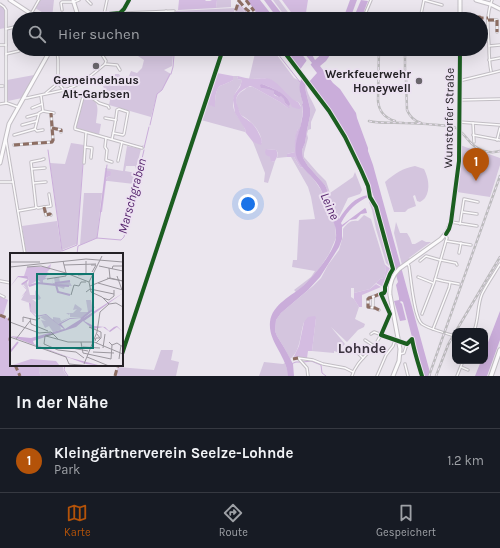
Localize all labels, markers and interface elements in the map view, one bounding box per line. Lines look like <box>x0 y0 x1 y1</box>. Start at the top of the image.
search box <box>12 12 488 56</box>
icon: search <box>26 23 48 45</box>
text: Hier suchen <box>58 25 140 43</box>
marker: Gemeindehaus Alt-Garbsen <box>91 61 101 71</box>
place label: Werkfeuerwehr Honeywell <box>325 67 411 95</box>
street label: Wunstorfer Straße <box>441 68 457 168</box>
place label: Gemeindehaus Alt-Garbsen <box>53 73 139 101</box>
marker: Werkfeuerwehr Honeywell <box>414 76 424 86</box>
pin: 1 <box>463 148 489 181</box>
water label: Marschgraben <box>115 157 149 235</box>
water label: Leine <box>317 190 343 222</box>
your location <box>238 194 258 214</box>
inset map <box>10 253 123 366</box>
map controls <box>452 328 488 364</box>
button: layers <box>452 328 488 364</box>
district label: Lohnde <box>338 340 386 357</box>
text: In der Nähe <box>16 392 108 412</box>
text: Kleingärtnerverein Seelze-Lohnde <box>54 444 293 462</box>
text: 1 <box>27 453 31 468</box>
text: 1.2 km <box>447 453 484 468</box>
text: Park <box>54 462 80 477</box>
tab: Karte <box>64 502 91 539</box>
tab: Route <box>219 502 248 539</box>
tab: Gespeichert <box>376 502 436 539</box>

